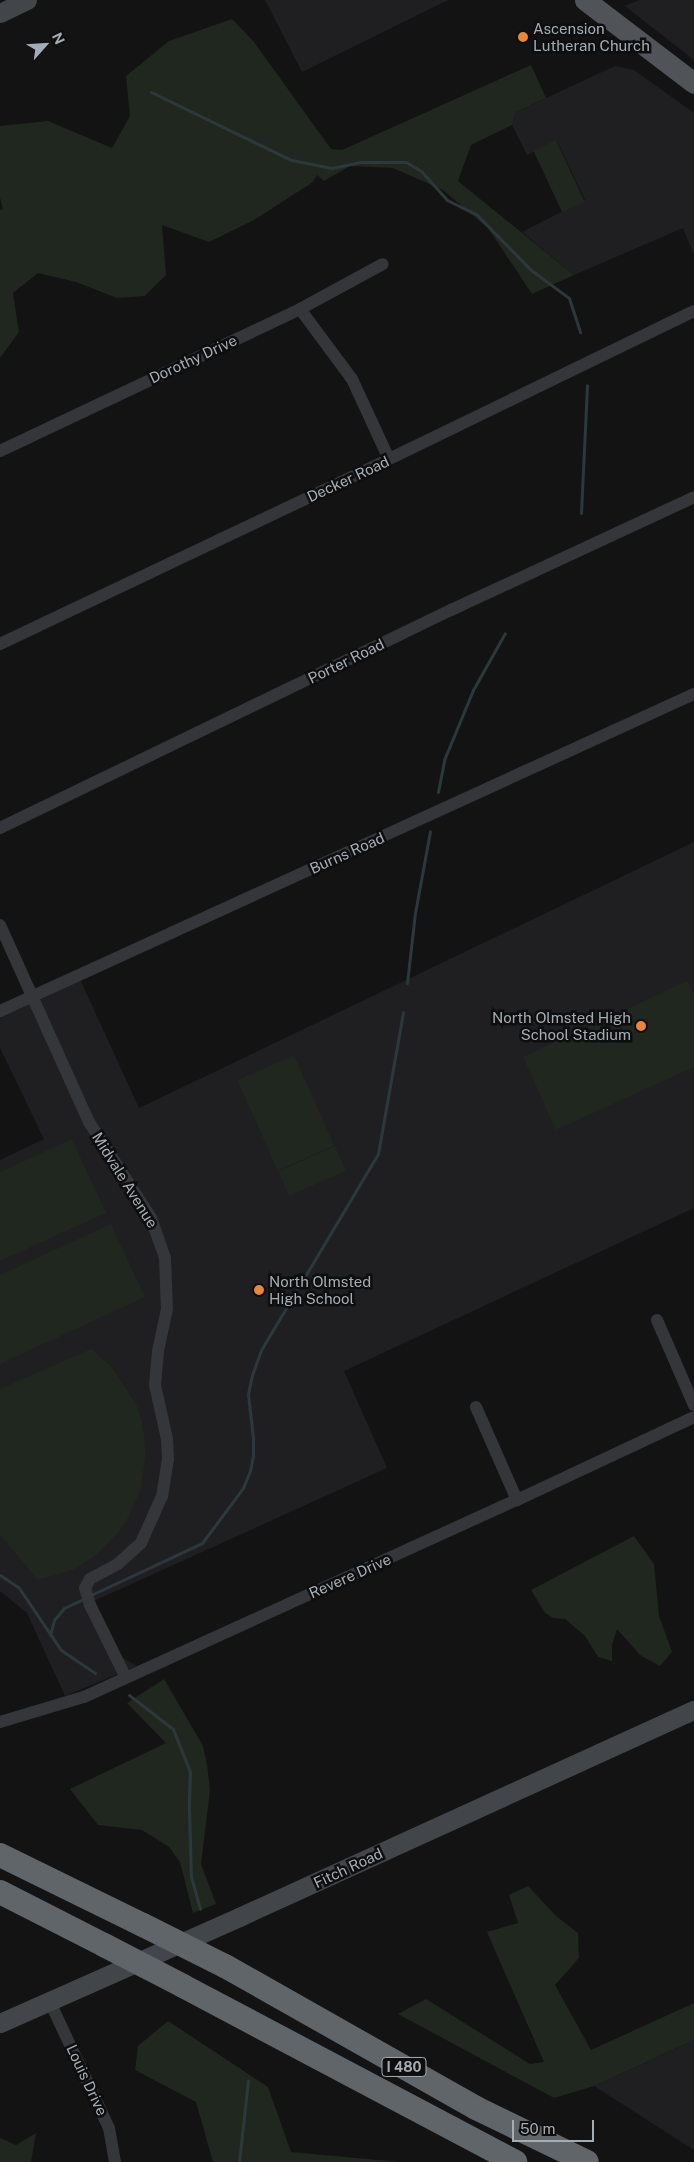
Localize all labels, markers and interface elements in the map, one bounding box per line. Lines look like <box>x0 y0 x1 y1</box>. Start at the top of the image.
place label: Ascension Lutheran Church <box>533 19 650 54</box>
north arrow <box>20 20 70 70</box>
text: N <box>49 30 68 47</box>
marker: Ascension Lutheran Church <box>517 31 529 43</box>
street label: Dorothy Drive <box>146 331 240 387</box>
street label: Decker Road <box>304 452 392 506</box>
street label: Porter Road <box>305 635 387 687</box>
street label: Burns Road <box>307 828 387 878</box>
place label: North Olmsted High School Stadium <box>492 1008 631 1043</box>
marker: North Olmsted High School Stadium <box>635 1020 647 1032</box>
street label: Midvale Avenue <box>88 1129 162 1231</box>
place label: North Olmsted High School <box>269 1272 371 1307</box>
marker: North Olmsted High School <box>253 1284 265 1296</box>
street label: Revere Drive <box>306 1550 394 1602</box>
street label: Fitch Road <box>311 1844 385 1892</box>
street label: Louis Drive <box>63 2042 111 2118</box>
road number: I 480 <box>380 2056 428 2078</box>
scale bar <box>514 2110 596 2142</box>
text: 50 m <box>520 2120 555 2137</box>

